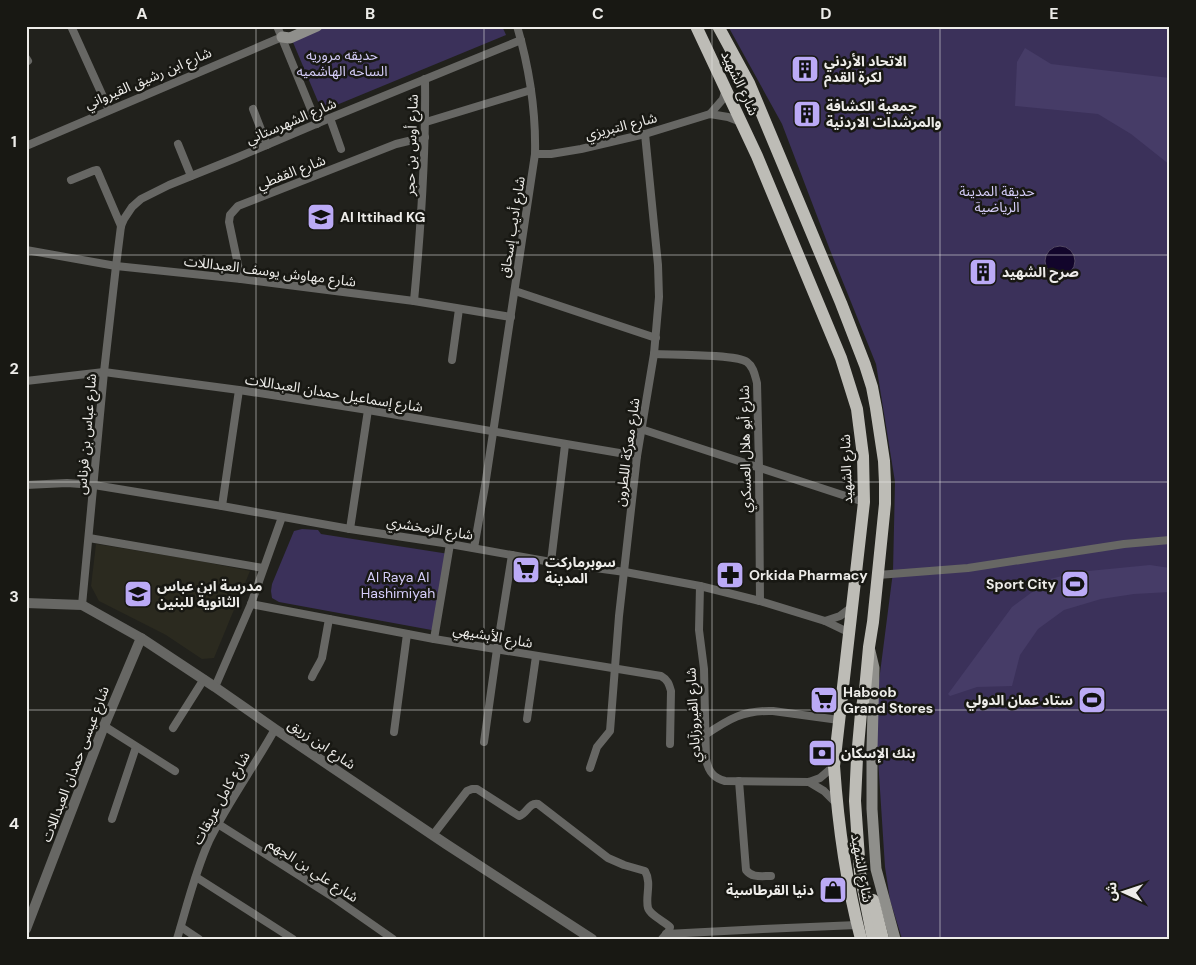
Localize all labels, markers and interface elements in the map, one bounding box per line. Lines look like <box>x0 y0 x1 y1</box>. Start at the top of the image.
text: A <box>136 3 148 24</box>
text: B <box>365 3 375 24</box>
text: C <box>592 3 604 24</box>
text: D <box>820 3 832 24</box>
text: E <box>1049 3 1059 24</box>
street label: شارع ابن رشيق القيرواني <box>82 43 215 115</box>
park label: حديقه مروريه الساحه الهاشميه <box>297 46 387 80</box>
street label: شارع الشهيد <box>715 48 763 119</box>
place label: الاتحاد الأردني لكرة القدم <box>824 52 907 88</box>
building icon: الاتحاد الأردني لكرة القدم <box>790 54 820 84</box>
street label: شارع الشهرستاني <box>243 94 340 150</box>
street label: شارع أوس بن حجر <box>400 94 424 197</box>
place label: جمعية الكشافة والمرشدات الاردنية <box>826 97 941 131</box>
building icon: جمعية الكشافة والمرشدات الاردنية <box>792 99 822 129</box>
street label: شارع التبريزي <box>583 108 659 146</box>
text: 1 <box>11 131 17 152</box>
street label: شارع القفطي <box>254 151 329 195</box>
street label: شارع أديب إسحاق <box>495 175 531 279</box>
park label: حديقة المدينة الرياضية <box>959 182 1035 216</box>
school or university icon: Al Ittihad KG <box>306 202 336 232</box>
place label: Al Ittihad KG <box>340 208 425 226</box>
street label: شارع مهاوش يوسف العبداللات <box>183 252 357 292</box>
building icon: صرح الشهيد <box>968 257 998 287</box>
place label: صرح الشهيد <box>1002 263 1079 283</box>
text: 2 <box>9 358 19 379</box>
street label: شارع إسماعيل حمدان العبداللات <box>243 370 424 418</box>
street label: شارع عباس بن فرناس <box>72 373 102 495</box>
street label: شارع أبو هلال العسكري <box>735 385 757 513</box>
street label: شارع معركة اللطرون <box>610 397 646 508</box>
street label: شارع الشهيد <box>836 434 858 504</box>
street label: شارع الزمخشري <box>385 512 475 546</box>
place label: سوبرماركت المدينة <box>545 553 616 587</box>
supermarket icon: سوبرماركت المدينة <box>511 555 541 585</box>
pharmacy icon: Orkida Pharmacy <box>715 560 745 590</box>
place label: Orkida Pharmacy <box>749 566 868 584</box>
park label: Al Raya Al Hashimiyah <box>361 568 435 602</box>
sports icon: Sport City <box>1060 569 1090 599</box>
place label: Sport City <box>986 575 1057 593</box>
place label: مدرسة ابن عباس الثانوية للبنين <box>157 577 262 611</box>
school or university icon: مدرسة ابن عباس الثانوية للبنين <box>123 579 153 609</box>
text: 3 <box>9 586 19 607</box>
street label: شارع الأبشيهي <box>451 620 534 654</box>
street label: شارع الفيروزآبادي <box>682 667 707 763</box>
place label: Haboob Grand Stores <box>843 683 933 717</box>
street label: شارع عيسى حمدان العبداللات <box>37 684 115 845</box>
supermarket icon: Haboob Grand Stores <box>809 685 839 715</box>
sports icon: ستاد عمان الدولي <box>1077 685 1107 715</box>
place label: ستاد عمان الدولي <box>966 691 1073 711</box>
street label: شارع ابن زريق <box>284 715 359 775</box>
bank icon: بنك الإسكان <box>807 738 837 768</box>
place label: بنك الإسكان <box>841 744 916 763</box>
street label: شارع كامل عريقات <box>188 748 256 849</box>
text: 4 <box>9 813 19 834</box>
street label: شارع الشهيد <box>845 832 877 904</box>
street label: شارع علي بن الجهم <box>263 834 362 908</box>
north arrow <box>1098 868 1148 918</box>
shop icon: دنيا القرطاسية <box>818 875 848 905</box>
place label: دنيا القرطاسية <box>726 881 814 899</box>
text: ش <box>1102 881 1121 901</box>

